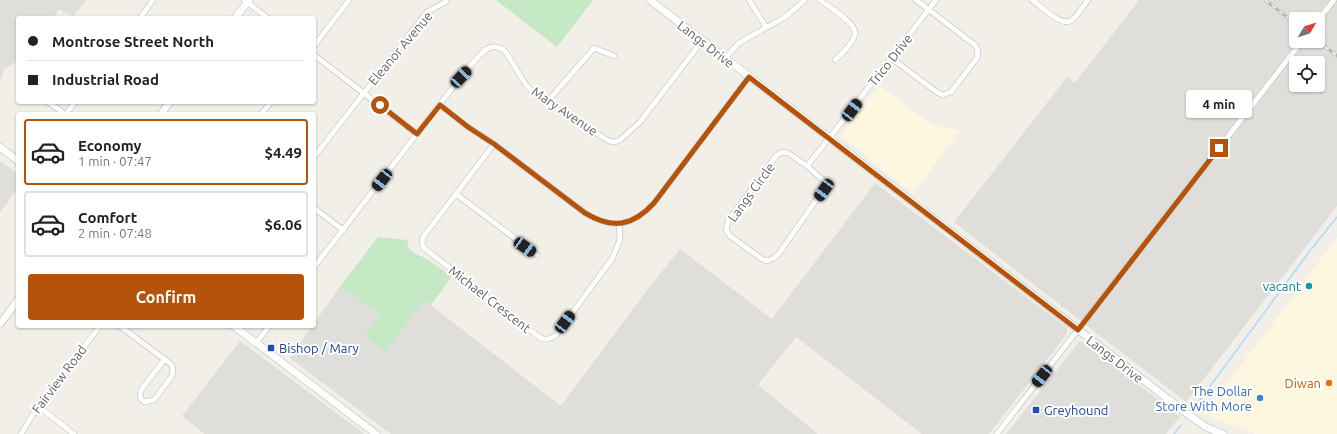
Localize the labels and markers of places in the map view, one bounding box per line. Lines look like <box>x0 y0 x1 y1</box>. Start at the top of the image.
place label: vacant <box>1263 279 1301 293</box>
marker: vacant <box>1304 281 1314 291</box>
place label: Bishop / Mary <box>279 341 359 355</box>
marker: Bishop / Mary <box>266 343 276 353</box>
place label: Diwan <box>1284 376 1321 390</box>
marker: Diwan <box>1324 378 1334 388</box>
place label: The Dollar Store With More <box>1155 384 1252 413</box>
marker: The Dollar Store With More <box>1255 393 1265 403</box>
place label: Greyhound <box>1044 403 1108 417</box>
marker: Greyhound <box>1031 405 1041 415</box>

